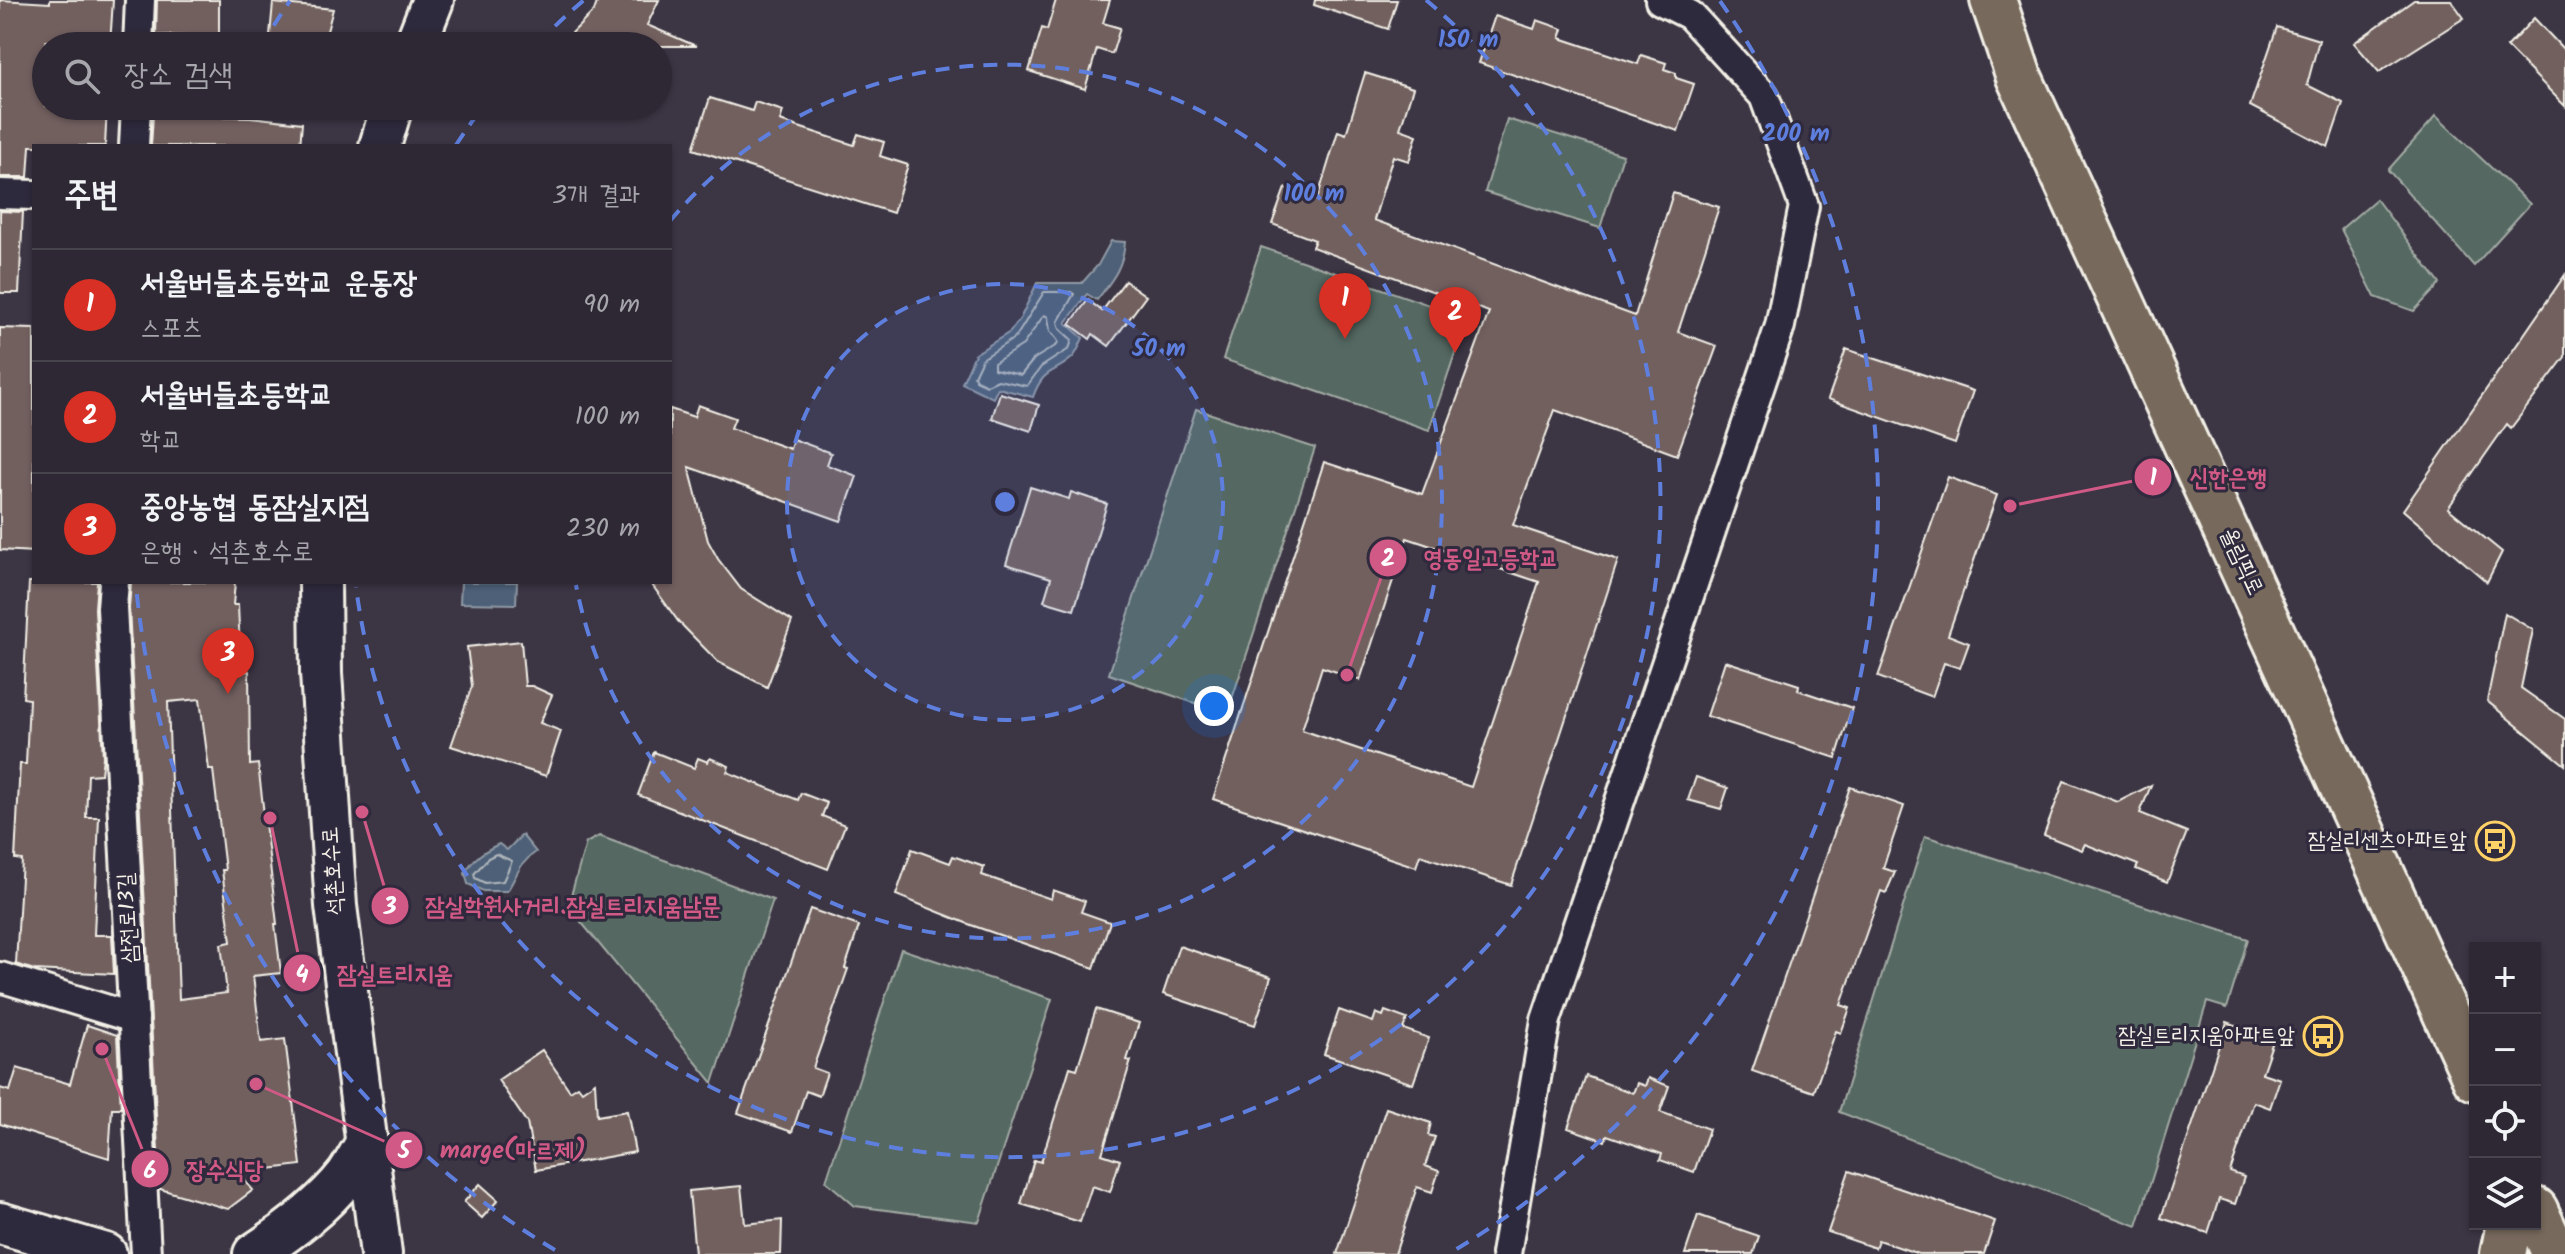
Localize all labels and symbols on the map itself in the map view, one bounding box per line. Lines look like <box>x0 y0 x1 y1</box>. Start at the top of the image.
text: 150 m <box>1438 21 1498 60</box>
text: 200 m <box>1762 115 1830 154</box>
text: 100 m <box>1284 175 1344 214</box>
pin: 1 <box>1319 273 1371 339</box>
pin: 2 <box>1429 287 1481 353</box>
text: 50 m <box>1131 330 1186 369</box>
callout: 신한은행 <box>2133 453 2283 501</box>
text: 1 <box>2149 459 2157 498</box>
text: 신한은행 <box>2189 459 2267 498</box>
centre of rings <box>991 488 1019 516</box>
street label: 올림픽로 <box>2210 523 2272 601</box>
callout: 영동일고등학교 <box>1368 534 1575 582</box>
text: 2 <box>1381 540 1395 579</box>
text: 영동일고등학교 <box>1423 540 1559 579</box>
pin: 3 <box>202 628 254 694</box>
your location <box>1194 686 1234 726</box>
bus stop icon: 잠실리센츠아파트앞 <box>2474 820 2516 862</box>
place label: 잠실리센츠아파트앞 <box>2308 824 2467 859</box>
street label: 석촌호수로 <box>313 826 355 916</box>
street label: 삼전로13길 <box>109 872 149 964</box>
callout: 잠실학원사거리.잠실트리지움남문 <box>370 882 737 930</box>
text: 3 <box>382 888 397 927</box>
text: 잠실학원사거리.잠실트리지움남문 <box>425 888 721 927</box>
callout: 잠실트리지움 <box>282 949 469 997</box>
text: 4 <box>295 956 309 995</box>
text: 잠실트리지움 <box>337 956 453 995</box>
bus stop icon: 잠실트리지움아파트앞 <box>2302 1015 2344 1057</box>
place label: 잠실트리지움아파트앞 <box>2118 1019 2295 1054</box>
callout: marge(마르제) <box>384 1126 602 1174</box>
text: 5 <box>397 1132 412 1171</box>
text: marge(마르제) <box>440 1132 586 1171</box>
callout: 장수식당 <box>130 1145 279 1193</box>
text: 6 <box>143 1152 157 1191</box>
text: 장수식당 <box>186 1152 264 1191</box>

